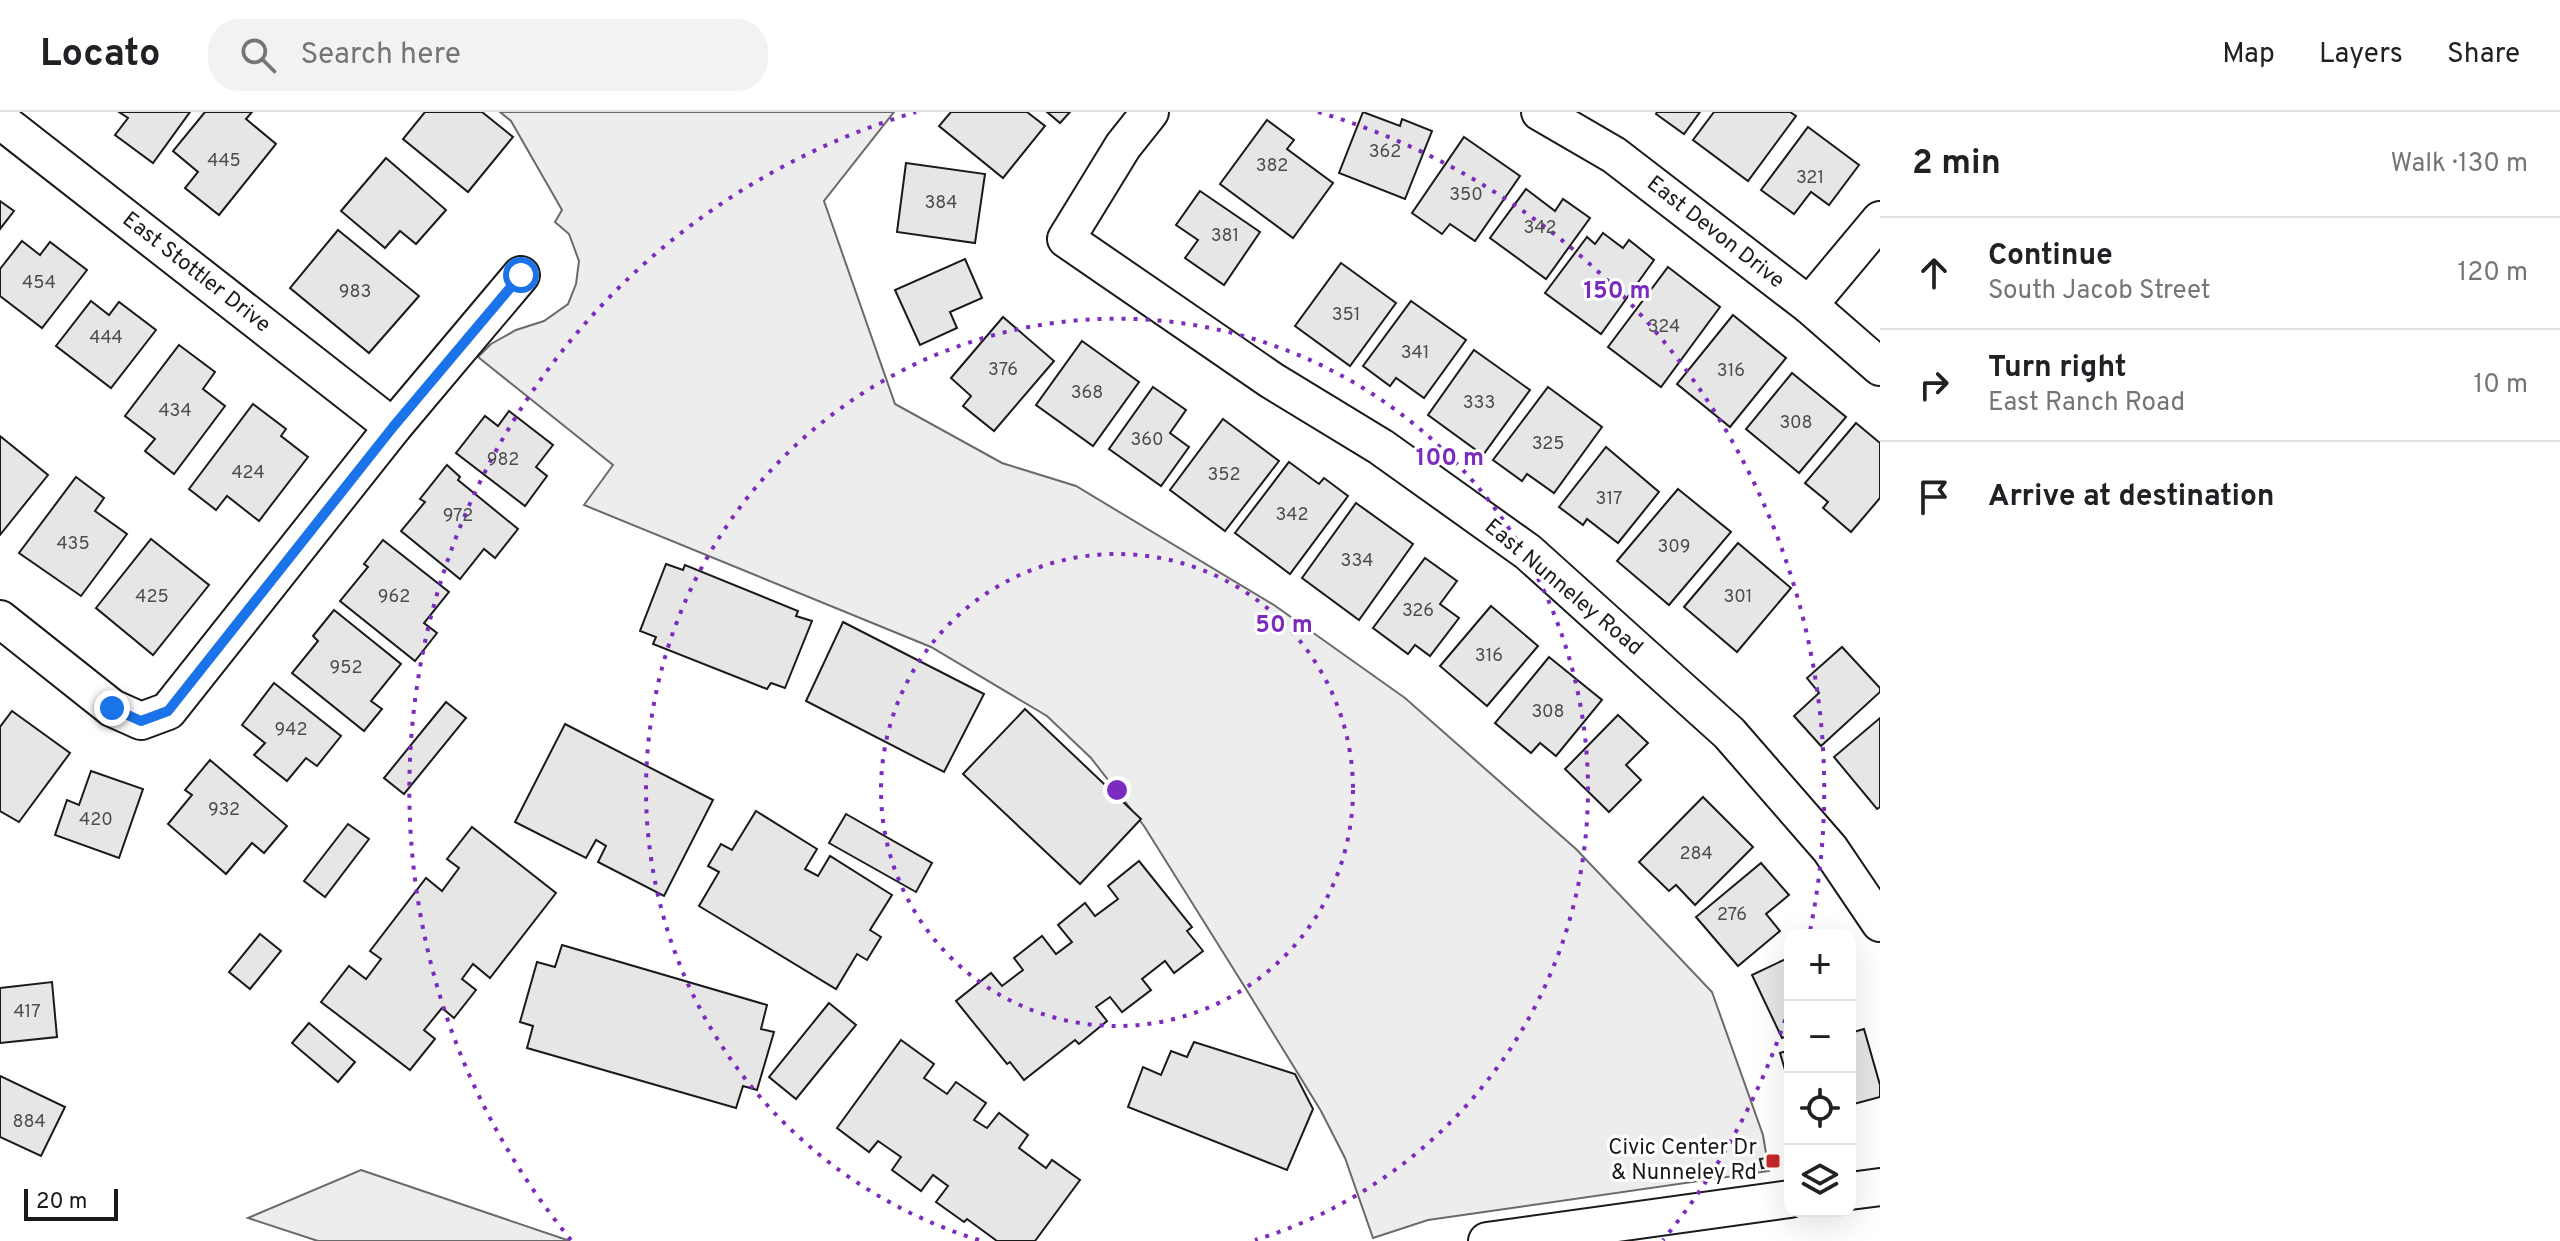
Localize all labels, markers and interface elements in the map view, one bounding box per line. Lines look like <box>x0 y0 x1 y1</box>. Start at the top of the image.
search box <box>208 19 768 91</box>
text: Locato <box>40 31 160 80</box>
icon: search <box>236 33 280 77</box>
text: Search here <box>300 37 461 74</box>
text: Map <box>2222 37 2275 73</box>
text: Layers <box>2319 37 2403 73</box>
text: Share <box>2447 37 2520 73</box>
house number: 362 <box>1369 141 1401 164</box>
text: 2 min <box>1912 143 2001 186</box>
text: Walk · 130 m <box>2390 148 2528 181</box>
house number: 445 <box>207 150 241 173</box>
house number: 382 <box>1256 155 1288 178</box>
house number: 321 <box>1796 167 1824 190</box>
street label: East Devon Drive <box>1641 171 1789 295</box>
house number: 350 <box>1449 184 1483 207</box>
house number: 384 <box>924 192 958 215</box>
street label: East Stottler Drive <box>116 207 276 339</box>
house number: 342 <box>1523 217 1557 240</box>
house number: 381 <box>1211 225 1239 248</box>
text: Continue <box>1988 238 2113 275</box>
icon: ahead <box>1912 251 1956 295</box>
route start <box>503 257 539 293</box>
text: 120 m <box>2458 257 2528 290</box>
house number: 454 <box>22 272 56 295</box>
text: South Jacob Street <box>1988 275 2211 308</box>
text: 150 m <box>1583 277 1651 307</box>
house number: 983 <box>339 281 371 304</box>
house number: 351 <box>1332 304 1360 327</box>
house number: 324 <box>1648 316 1680 339</box>
house number: 444 <box>89 327 123 350</box>
house number: 341 <box>1401 342 1429 365</box>
text: Turn right <box>1988 350 2126 387</box>
house number: 376 <box>988 359 1018 382</box>
house number: 316 <box>1717 360 1745 383</box>
icon: right <box>1912 363 1956 407</box>
text: 10 m <box>2473 369 2528 402</box>
house number: 368 <box>1071 382 1103 405</box>
text: East Ranch Road <box>1988 387 2185 420</box>
house number: 333 <box>1463 392 1495 415</box>
house number: 434 <box>158 400 192 423</box>
house number: 308 <box>1779 412 1813 435</box>
house number: 360 <box>1130 429 1164 452</box>
house number: 325 <box>1532 433 1564 456</box>
text: 100 m <box>1416 444 1484 474</box>
house number: 982 <box>487 449 519 472</box>
house number: 424 <box>231 462 265 485</box>
house number: 352 <box>1208 464 1240 487</box>
icon: arrive <box>1912 475 1956 519</box>
text: Arrive at destination <box>1988 479 2274 516</box>
house number: 317 <box>1596 488 1622 511</box>
house number: 342 <box>1275 504 1309 527</box>
house number: 972 <box>443 505 473 528</box>
street label: East Nunneley Road <box>1478 514 1648 662</box>
house number: 435 <box>56 533 90 556</box>
house number: 309 <box>1658 536 1690 559</box>
house number: 334 <box>1341 550 1373 573</box>
house number: 425 <box>135 586 169 609</box>
house number: 962 <box>378 586 410 609</box>
house number: 301 <box>1724 586 1752 609</box>
house number: 326 <box>1402 600 1434 623</box>
text: 50 m <box>1255 611 1313 641</box>
house number: 316 <box>1475 645 1503 668</box>
house number: 952 <box>330 657 362 680</box>
route end <box>94 690 130 726</box>
house number: 308 <box>1531 701 1565 724</box>
house number: 942 <box>275 719 307 742</box>
centre of rings <box>1103 776 1131 804</box>
house number: 932 <box>208 799 240 822</box>
house number: 420 <box>79 809 113 832</box>
house number: 284 <box>1679 843 1713 866</box>
house number: 276 <box>1717 904 1747 927</box>
map controls <box>1784 929 1856 1217</box>
button: + <box>1784 929 1856 1001</box>
house number: 417 <box>13 1001 41 1024</box>
button: − <box>1784 1001 1856 1073</box>
button: locate <box>1784 1073 1856 1145</box>
house number: 884 <box>12 1111 46 1134</box>
place label: Civic Center Dr & Nunneley Rd <box>1608 1135 1757 1187</box>
button: layers <box>1784 1145 1856 1217</box>
marker: Civic Center Dr & Nunneley Rd <box>1764 1152 1782 1170</box>
scale bar <box>24 1185 118 1221</box>
text: 20 m <box>36 1189 87 1216</box>

